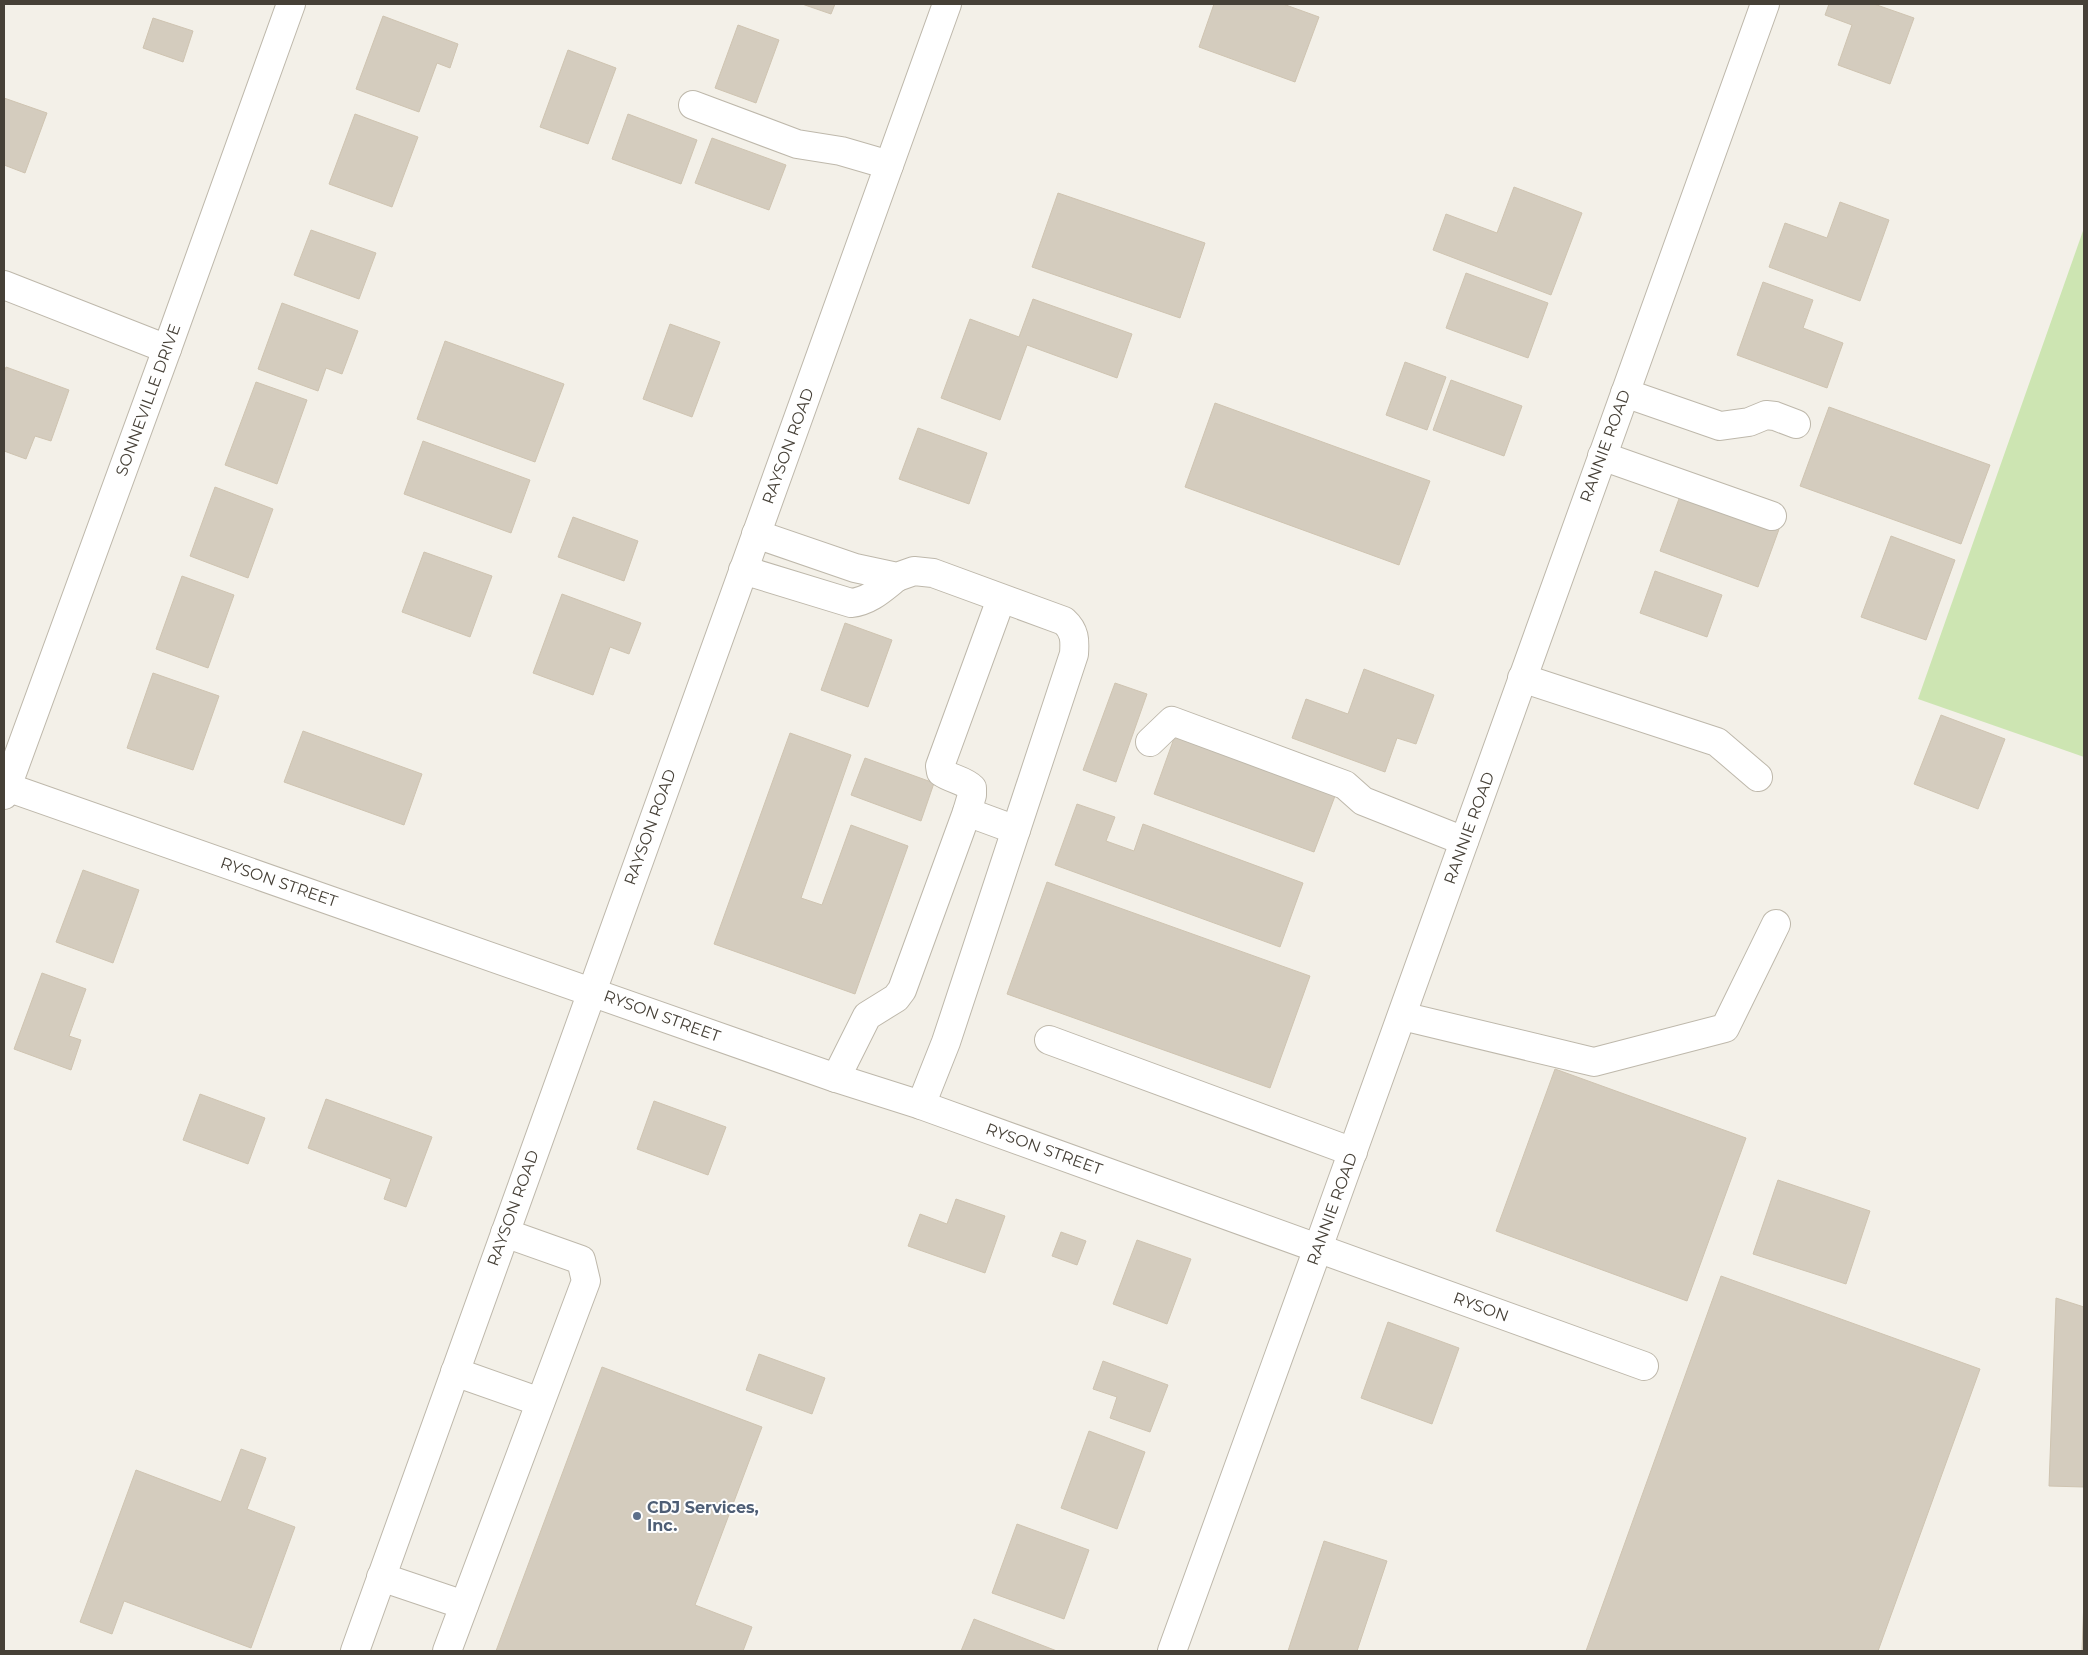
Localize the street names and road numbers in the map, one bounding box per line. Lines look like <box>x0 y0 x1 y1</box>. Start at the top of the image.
street label: SONNEVILLE DRIVE <box>112 321 184 479</box>
street label: RAYSON ROAD <box>758 385 818 507</box>
street label: RANNIE ROAD <box>1576 387 1634 505</box>
street label: RAYSON ROAD <box>620 766 680 888</box>
street label: RANNIE ROAD <box>1440 769 1498 887</box>
street label: RYSON STREET <box>218 853 341 911</box>
street label: RYSON STREET <box>601 986 724 1046</box>
street label: RYSON STREET <box>983 1119 1106 1179</box>
street label: RAYSON ROAD <box>483 1147 543 1269</box>
street label: RANNIE ROAD <box>1303 1150 1361 1268</box>
street label: RYSON <box>1451 1288 1511 1326</box>

